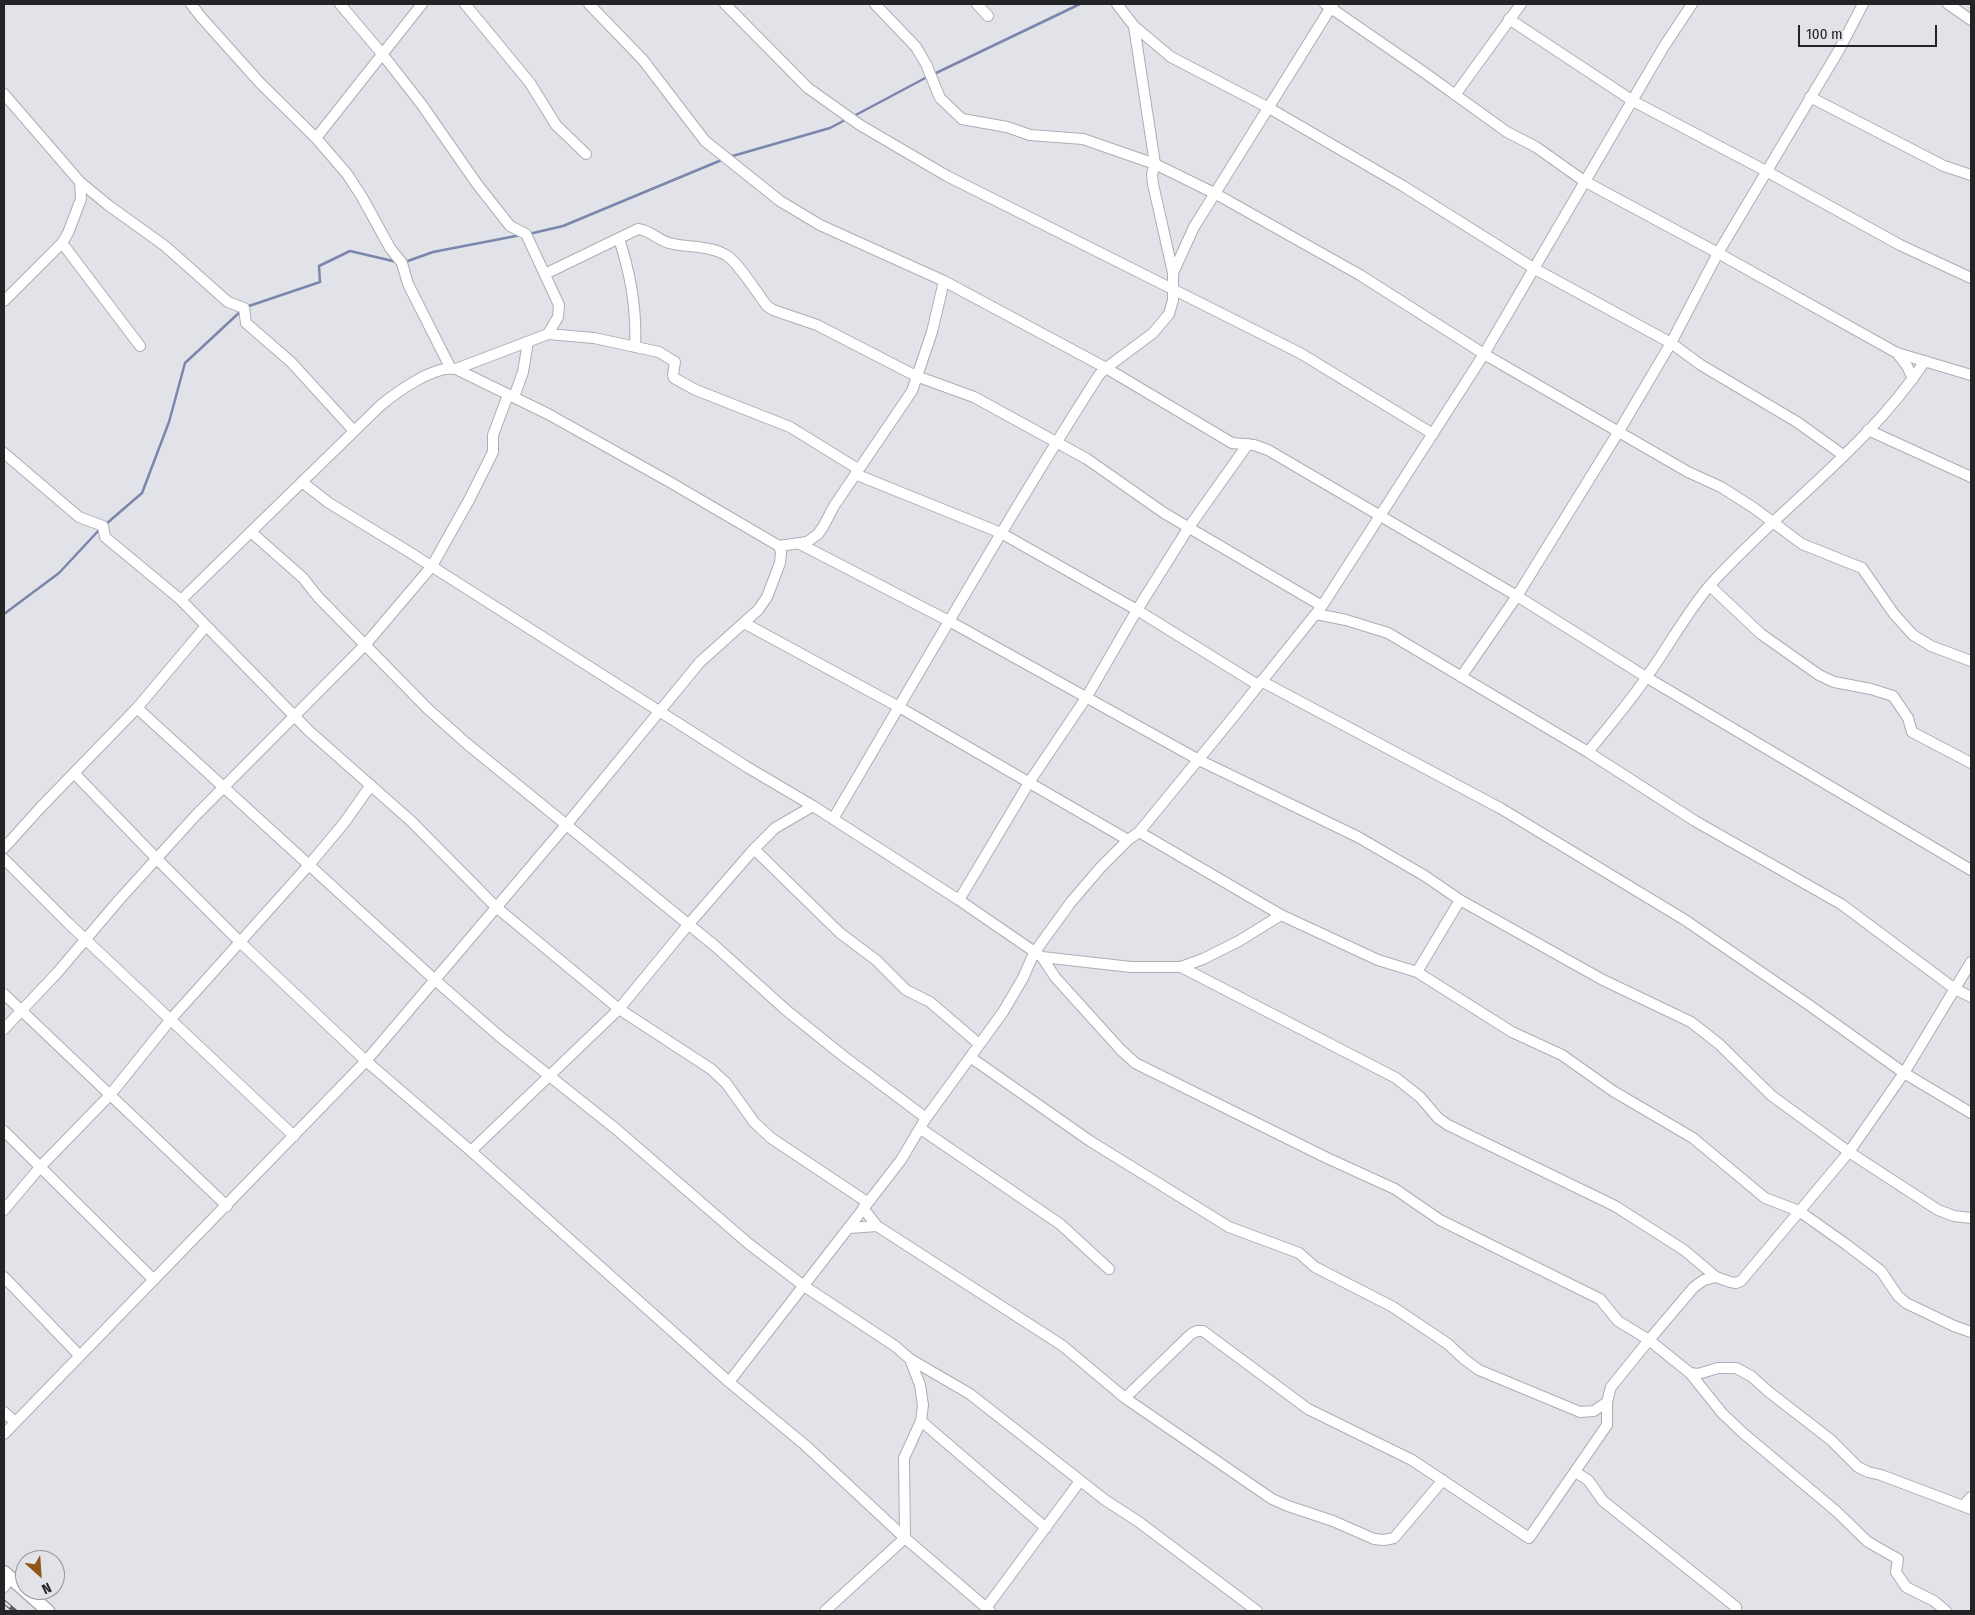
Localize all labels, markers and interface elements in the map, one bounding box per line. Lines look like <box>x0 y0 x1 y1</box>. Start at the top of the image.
scale bar <box>1800 15 1939 47</box>
text: 100 m <box>1806 25 1843 43</box>
north arrow <box>15 1550 65 1600</box>
text: N <box>39 1579 54 1598</box>

